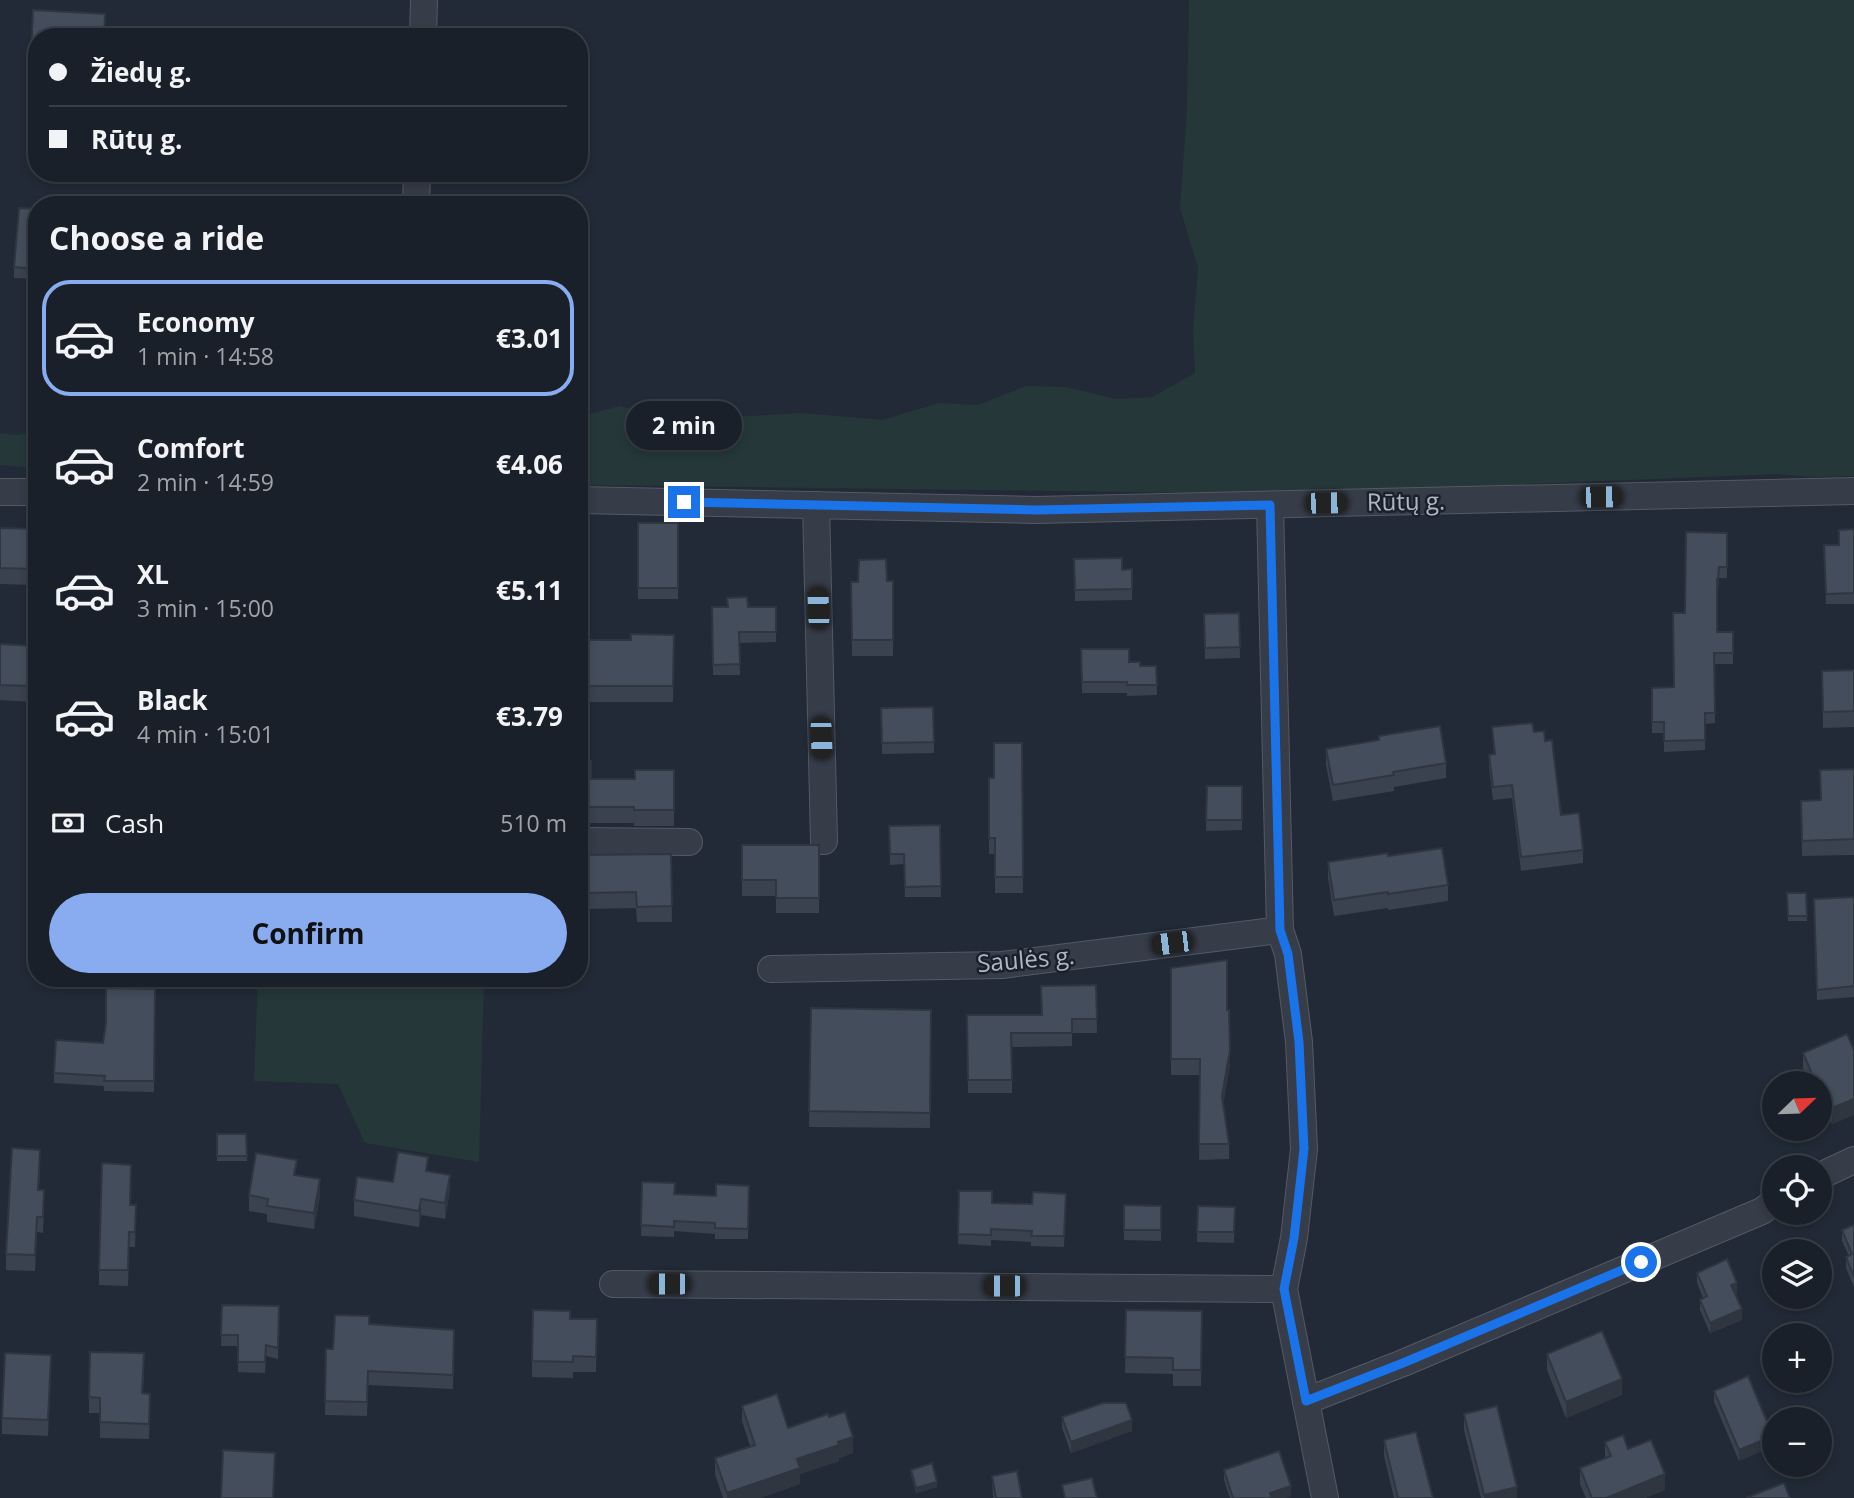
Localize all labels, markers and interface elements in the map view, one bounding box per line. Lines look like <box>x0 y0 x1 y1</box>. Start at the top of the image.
text: Žiedų g. <box>91 54 192 90</box>
text: Rūtų g. <box>91 121 182 157</box>
text: Choose a ride <box>49 216 264 259</box>
text: Economy <box>137 304 255 340</box>
icon: car <box>53 307 116 370</box>
text: €3.01 <box>496 320 563 356</box>
text: 1 min · 14:58 <box>137 340 274 372</box>
callout: 2 min <box>626 400 742 449</box>
text: 2 min <box>652 409 716 441</box>
text: Comfort <box>137 430 244 466</box>
icon: car <box>53 433 116 496</box>
text: €4.06 <box>496 446 563 482</box>
text: 2 min · 14:59 <box>137 466 274 498</box>
street label: Rūtų g. <box>1367 483 1445 518</box>
route end <box>668 486 700 518</box>
car <box>1580 486 1623 508</box>
car <box>1305 492 1348 514</box>
text: XL <box>137 556 169 592</box>
icon: car <box>53 559 116 622</box>
text: €5.11 <box>496 572 563 608</box>
car <box>807 587 830 629</box>
text: 3 min · 15:00 <box>137 592 274 624</box>
text: Black <box>137 682 208 718</box>
icon: car <box>53 685 116 748</box>
text: €3.79 <box>496 698 563 734</box>
car <box>810 717 833 759</box>
text: 4 min · 15:01 <box>137 718 274 750</box>
icon: cash <box>49 804 87 842</box>
text: Cash <box>105 805 164 841</box>
text: 510 m <box>500 807 567 839</box>
button: Confirm <box>49 893 567 973</box>
car <box>1150 930 1195 956</box>
street label: Saulės g. <box>976 938 1076 979</box>
north arrow <box>1762 1071 1832 1141</box>
map controls <box>1762 1071 1832 1477</box>
button: locate <box>1762 1155 1832 1225</box>
button: layers <box>1762 1239 1832 1309</box>
route start <box>1625 1246 1657 1278</box>
car <box>649 1274 691 1295</box>
car <box>984 1276 1026 1297</box>
button: + <box>1762 1323 1832 1393</box>
button: − <box>1762 1407 1832 1477</box>

